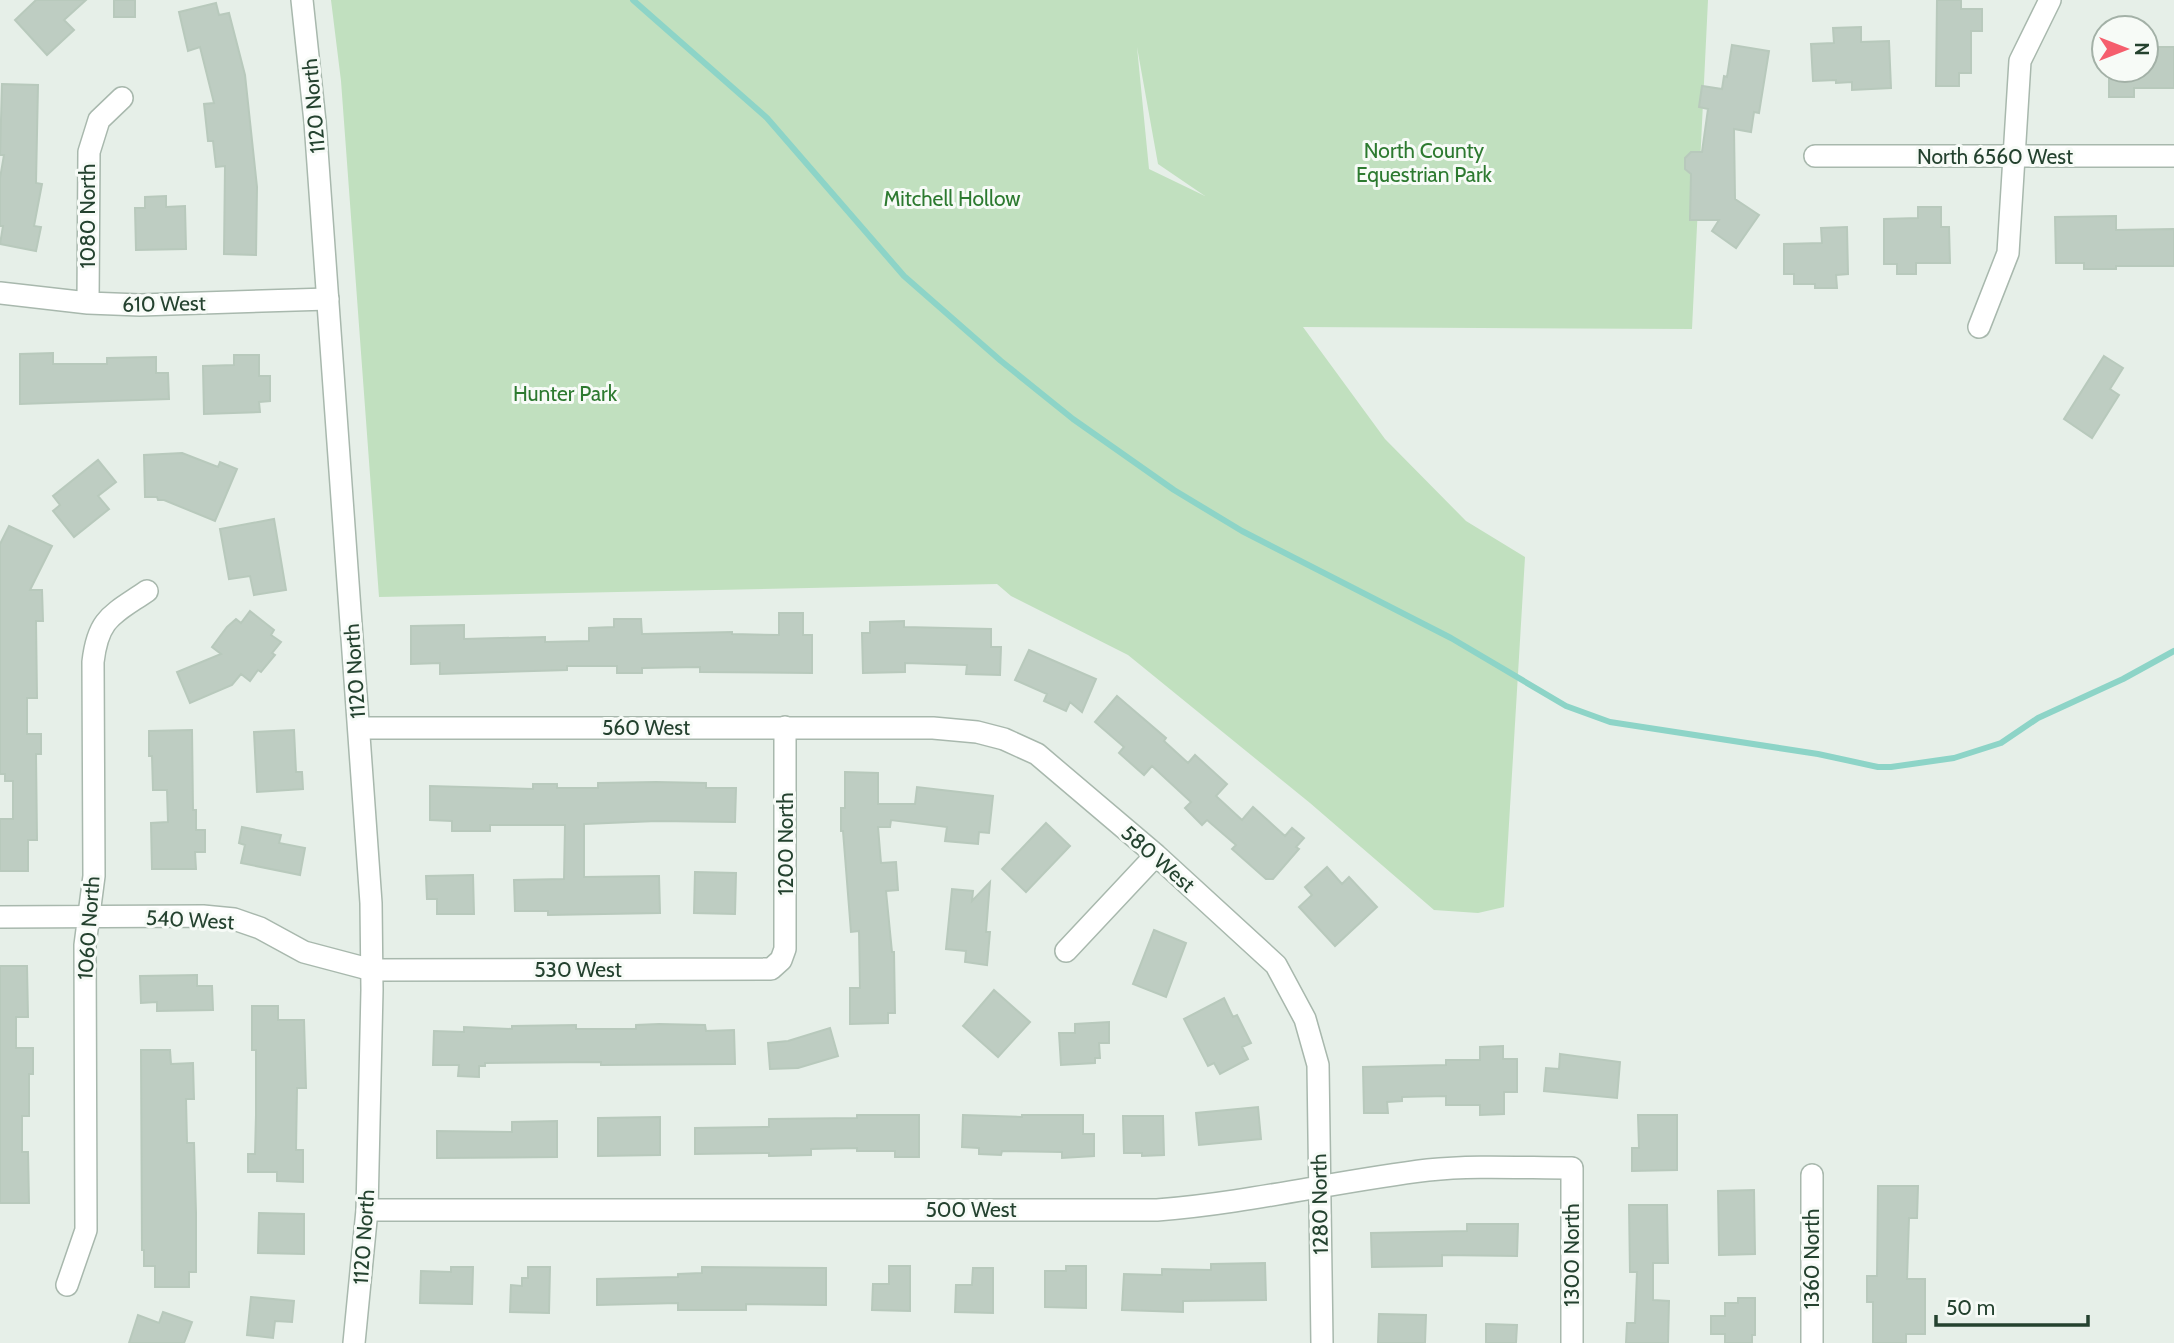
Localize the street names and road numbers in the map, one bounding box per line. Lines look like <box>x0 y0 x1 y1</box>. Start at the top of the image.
street label: 1120 North <box>297 58 330 155</box>
street label: North 6560 West <box>1917 144 2073 169</box>
street label: 1080 North <box>75 164 100 268</box>
street label: 610 West <box>122 290 206 317</box>
street label: 1120 North <box>339 623 370 719</box>
street label: 560 West <box>602 715 690 740</box>
street label: 1200 North <box>773 792 798 896</box>
street label: 580 West <box>1117 820 1200 897</box>
street label: 1060 North <box>72 875 105 981</box>
street label: 540 West <box>145 905 235 934</box>
street label: 530 West <box>534 957 622 982</box>
street label: 1280 North <box>1306 1153 1333 1255</box>
street label: 1120 North <box>348 1189 379 1285</box>
street label: 500 West <box>926 1197 1016 1222</box>
street label: 1300 North <box>1559 1203 1584 1307</box>
street label: 1360 North <box>1799 1209 1824 1309</box>

